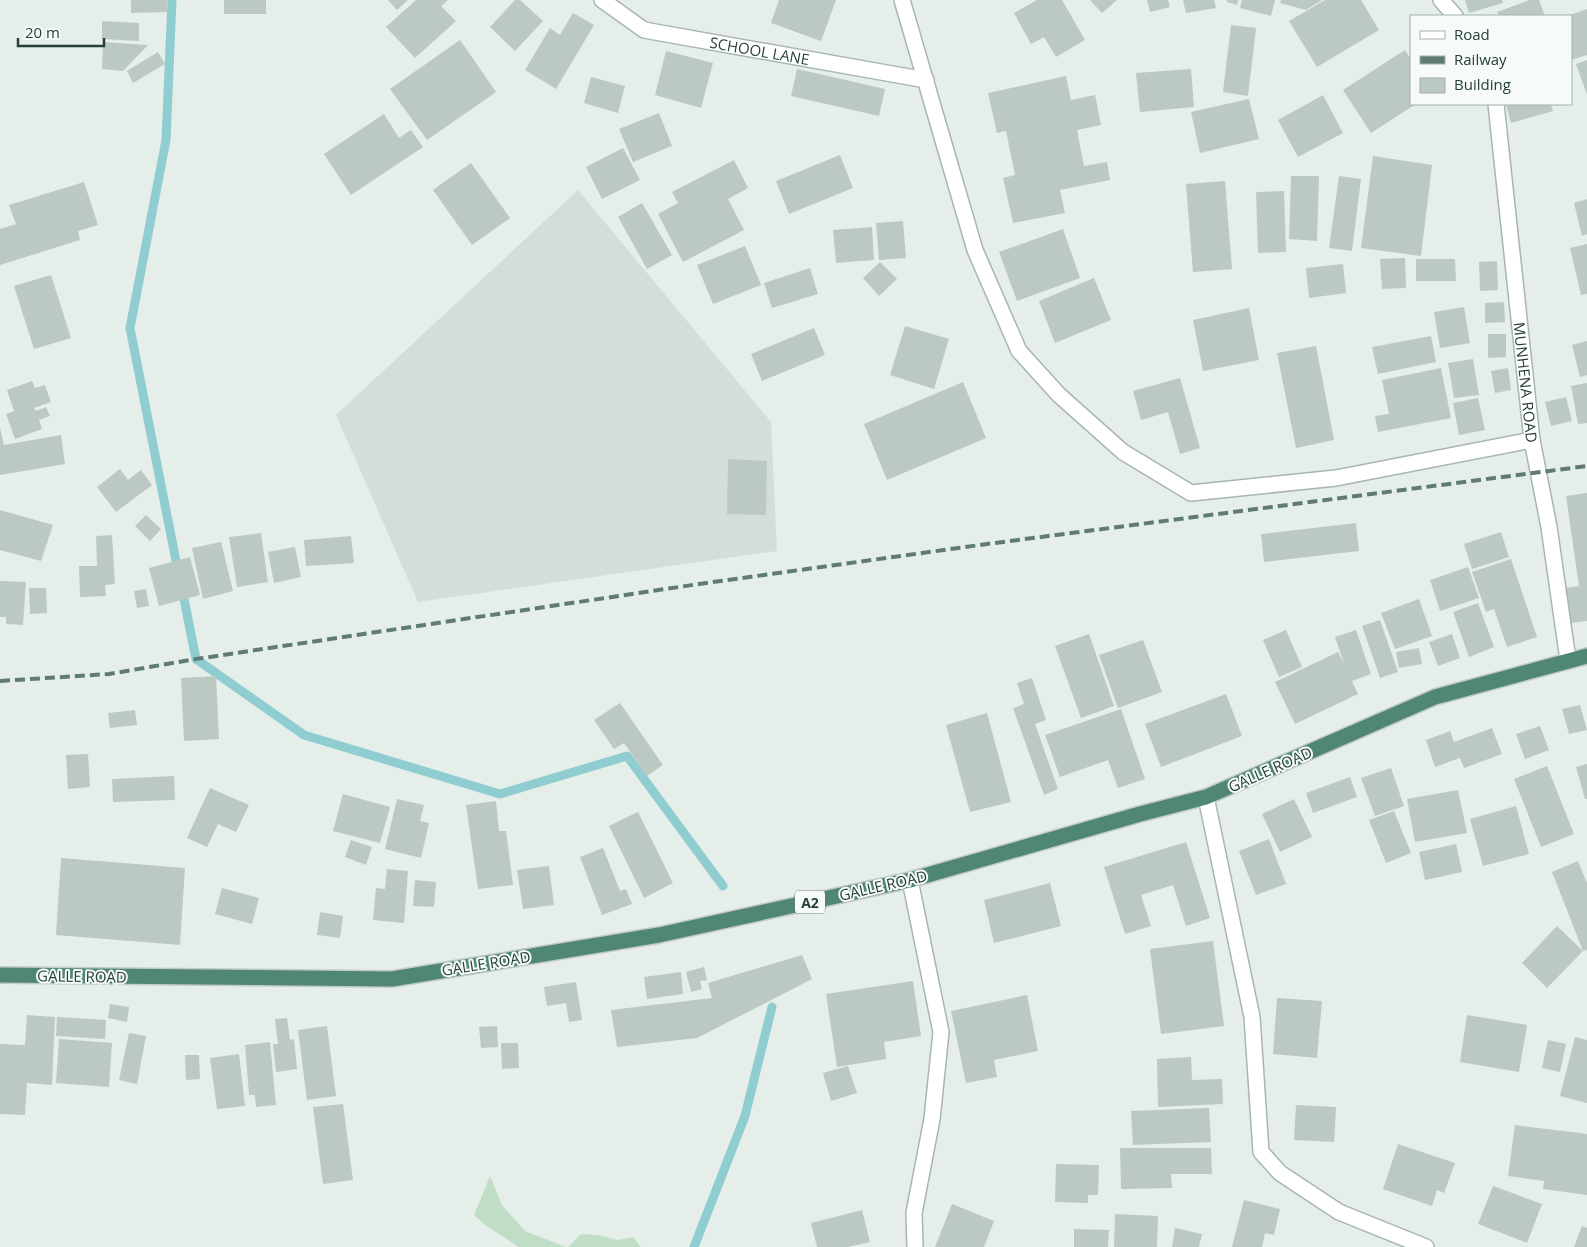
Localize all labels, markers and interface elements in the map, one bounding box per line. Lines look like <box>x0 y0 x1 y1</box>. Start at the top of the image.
scale bar <box>18 15 104 47</box>
legend <box>1410 15 1572 105</box>
text: 20 m <box>25 22 60 42</box>
text: Road <box>1454 24 1490 44</box>
street label: SCHOOL LANE <box>708 32 811 69</box>
text: Railway <box>1454 49 1507 69</box>
text: Building <box>1454 74 1511 94</box>
street label: MUNHENA ROAD <box>1509 321 1542 444</box>
street label: GALLE ROAD <box>1225 742 1315 796</box>
street label: GALLE ROAD <box>837 865 929 905</box>
road number: A2 <box>795 890 825 914</box>
street label: GALLE ROAD <box>440 946 532 980</box>
street label: GALLE ROAD <box>37 965 127 987</box>

